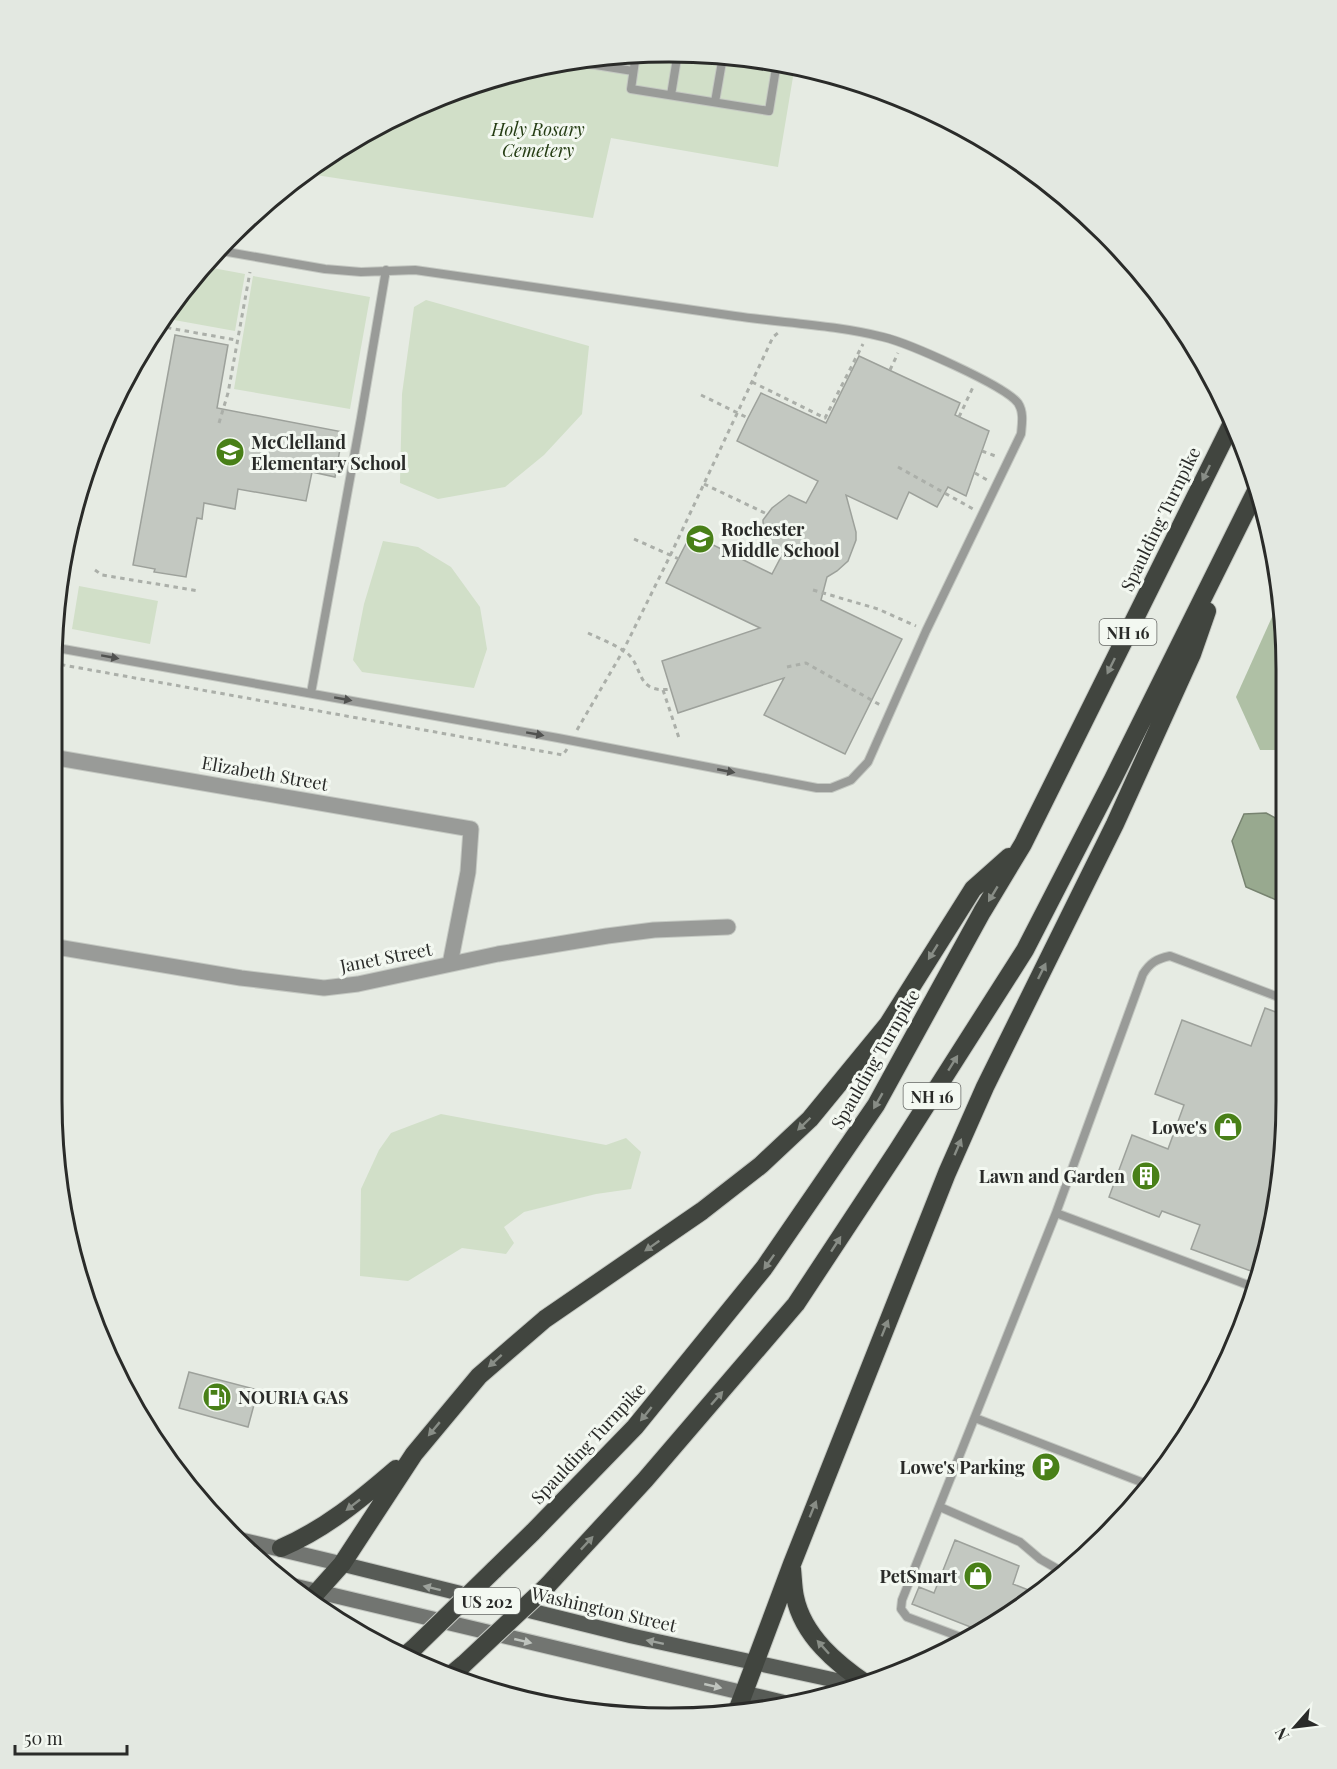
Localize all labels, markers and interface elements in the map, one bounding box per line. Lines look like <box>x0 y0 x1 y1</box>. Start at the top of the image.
park label: Holy Rosary Cemetery <box>490 117 585 162</box>
place label: McClelland Elementary School <box>251 430 407 475</box>
school or university icon: McClelland Elementary School <box>214 436 246 468</box>
street label: Spaulding Turnpike <box>1115 443 1205 595</box>
one-way arrow <box>1202 464 1211 481</box>
place label: Rochester Middle School <box>721 517 840 562</box>
school or university icon: Rochester Middle School <box>684 523 716 555</box>
road number: NH 16 <box>1100 619 1156 645</box>
one-way arrow <box>101 653 120 662</box>
one-way arrow <box>1106 658 1115 675</box>
one-way arrow <box>334 695 353 704</box>
one-way arrow <box>526 730 545 739</box>
street label: Elizabeth Street <box>200 750 331 796</box>
one-way arrow <box>717 767 736 776</box>
one-way arrow <box>988 886 999 902</box>
street label: Janet Street <box>337 936 435 978</box>
one-way arrow <box>928 944 939 960</box>
one-way arrow <box>1037 963 1046 980</box>
street label: Spaulding Turnpike <box>825 985 925 1133</box>
one-way arrow <box>948 1055 959 1071</box>
road number: NH 16 <box>904 1083 960 1109</box>
one-way arrow <box>873 1093 883 1110</box>
shop icon: Lowe's <box>1212 1111 1244 1143</box>
place label: Lowe's <box>1151 1115 1207 1139</box>
one-way arrow <box>798 1117 812 1131</box>
one-way arrow <box>954 1138 963 1156</box>
building icon: Lawn and Garden <box>1130 1160 1162 1192</box>
place label: Lawn and Garden <box>979 1164 1125 1188</box>
one-way arrow <box>830 1236 841 1252</box>
one-way arrow <box>645 1240 661 1252</box>
one-way arrow <box>763 1254 775 1270</box>
one-way arrow <box>881 1319 890 1337</box>
one-way arrow <box>488 1354 503 1367</box>
street label: Spaulding Turnpike <box>525 1377 651 1509</box>
fuel station icon: NOURIA GAS <box>201 1381 233 1413</box>
place label: NOURIA GAS <box>238 1385 349 1409</box>
one-way arrow <box>710 1391 723 1406</box>
one-way arrow <box>640 1406 652 1421</box>
one-way arrow <box>428 1421 441 1437</box>
parking icon: Lowe's Parking <box>1030 1451 1062 1483</box>
place label: Lowe's Parking <box>900 1455 1025 1479</box>
one-way arrow <box>345 1499 361 1511</box>
one-way arrow <box>809 1500 819 1518</box>
one-way arrow <box>580 1536 594 1551</box>
shop icon: PetSmart <box>962 1560 994 1592</box>
place label: PetSmart <box>879 1564 958 1588</box>
street label: Washington Street <box>528 1580 679 1637</box>
one-way arrow <box>423 1582 441 1592</box>
road number: US 202 <box>454 1588 520 1614</box>
one-way arrow <box>514 1636 533 1646</box>
one-way arrow <box>646 1636 665 1646</box>
one-way arrow <box>816 1640 830 1655</box>
one-way arrow <box>704 1681 722 1691</box>
north arrow <box>1265 1697 1325 1757</box>
scale bar <box>15 1718 128 1756</box>
text: N <box>1269 1724 1293 1744</box>
text: 50 m <box>24 1726 63 1750</box>

